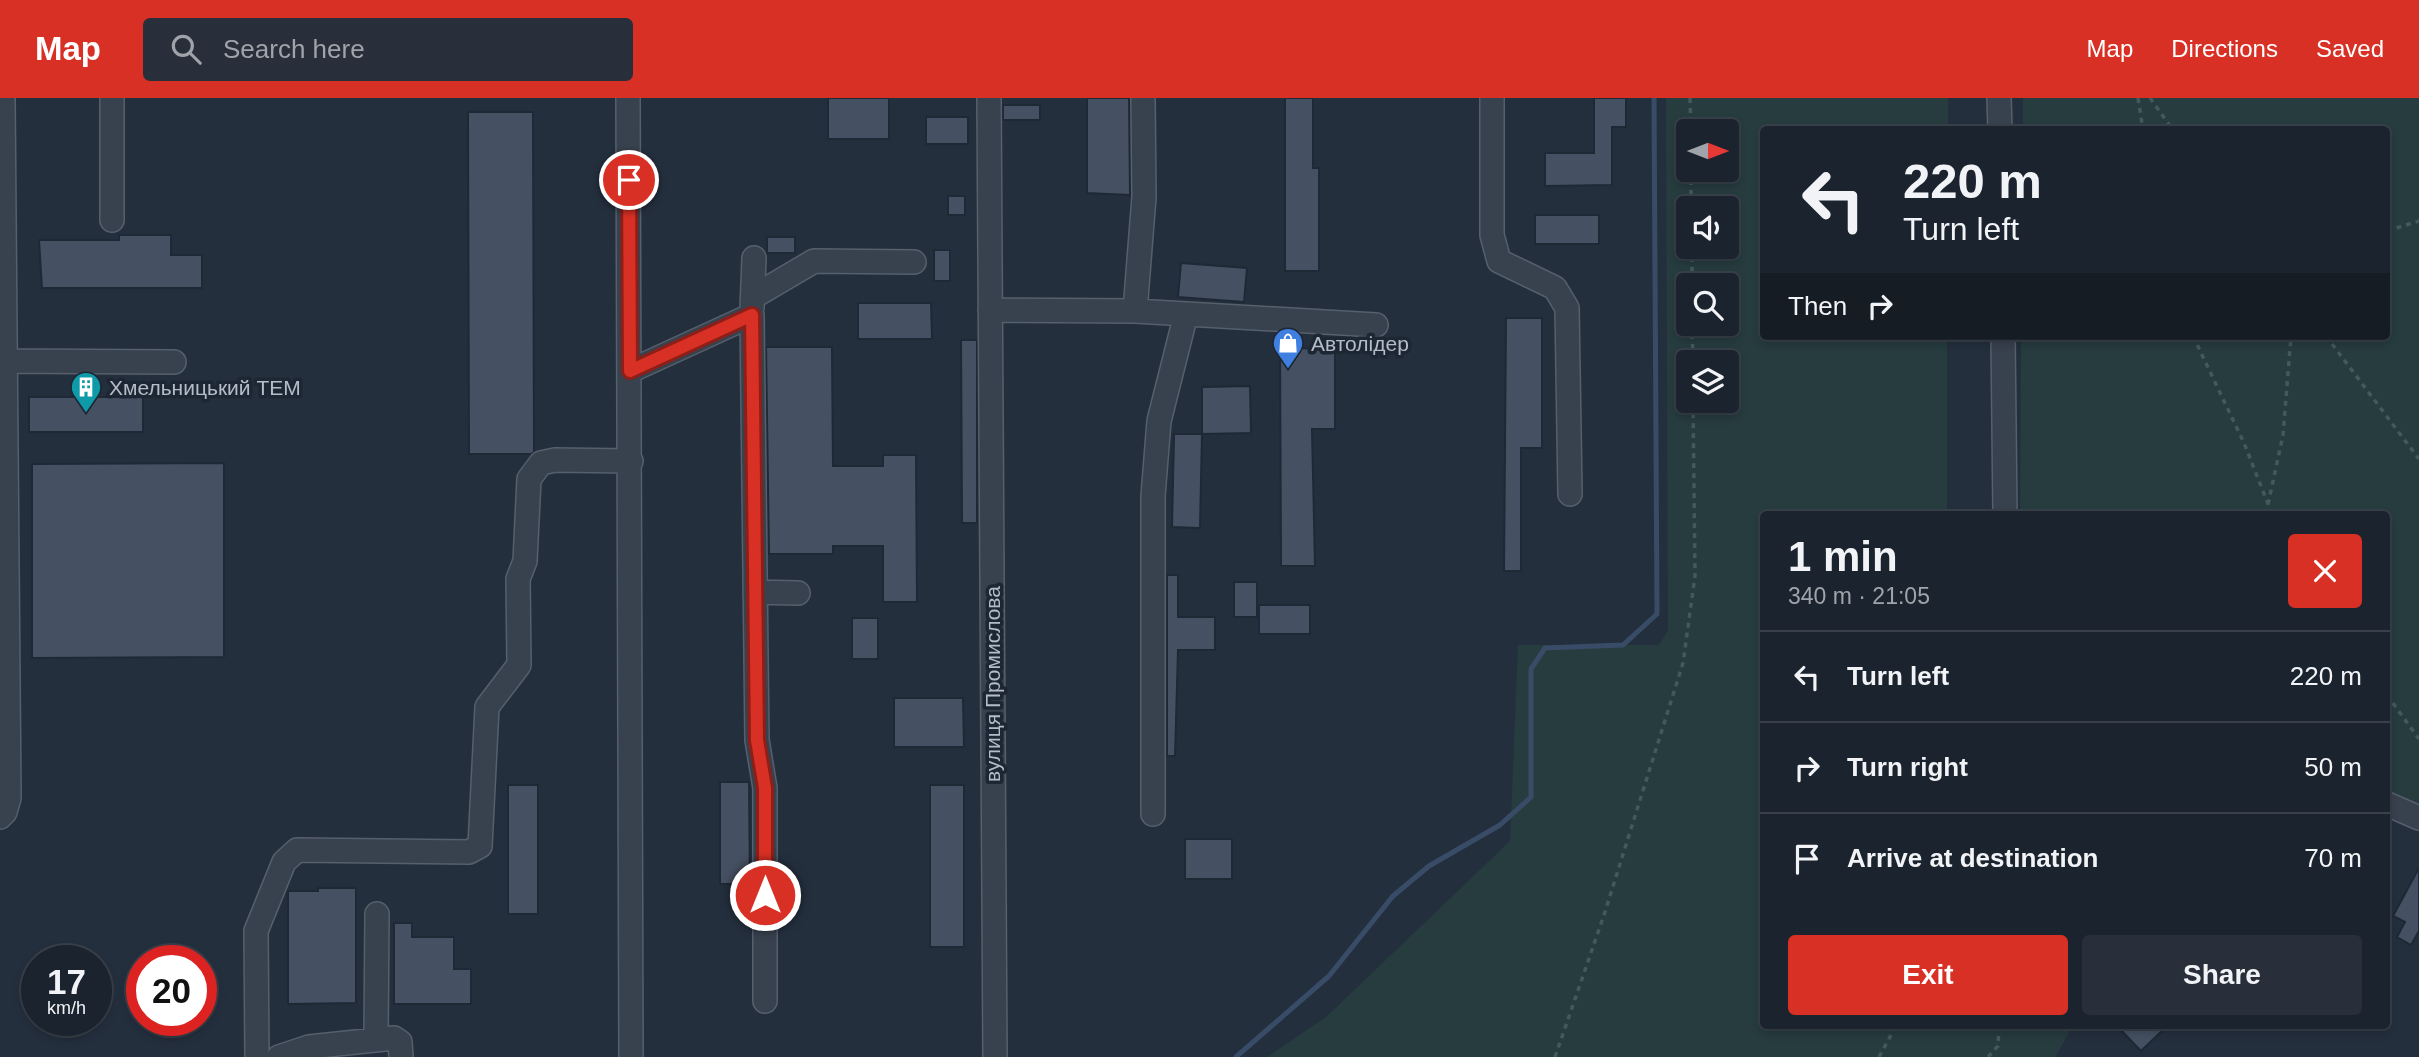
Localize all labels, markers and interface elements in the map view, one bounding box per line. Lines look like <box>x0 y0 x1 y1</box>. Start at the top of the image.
search box <box>143 18 633 81</box>
text: Map <box>35 30 101 67</box>
icon: search <box>167 30 205 68</box>
text: Search here <box>223 34 365 64</box>
text: Map <box>2087 35 2133 62</box>
text: Directions <box>2171 35 2278 62</box>
text: Saved <box>2316 35 2384 62</box>
north arrow <box>1676 119 1740 182</box>
map controls <box>1676 119 1739 413</box>
pin <box>599 150 659 210</box>
icon: left <box>1788 154 1879 245</box>
text: 220 m <box>1903 154 2042 208</box>
icon: arrive <box>610 161 648 199</box>
button: sound <box>1676 196 1739 259</box>
text: Turn left <box>1903 211 2019 247</box>
button: search <box>1676 273 1739 336</box>
icon: right <box>1861 287 1899 325</box>
text: Then <box>1788 291 1847 321</box>
shop icon: Автолідер <box>1271 326 1305 370</box>
place label: Автолідер <box>1311 332 1409 355</box>
button: layers <box>1676 350 1739 413</box>
building icon: Хмельницький ТЕМ <box>69 370 103 414</box>
place label: Хмельницький ТЕМ <box>109 376 301 399</box>
text: 1 min <box>1788 533 1898 580</box>
button: close <box>2288 534 2362 608</box>
text: 340 m · 21:05 <box>1788 583 1930 609</box>
street label: вулиця Промислова <box>981 586 1004 782</box>
icon: left <box>1788 658 1826 696</box>
text: Turn left <box>1847 661 1949 691</box>
text: 220 m <box>2290 661 2362 691</box>
icon: right <box>1788 749 1826 787</box>
text: Turn right <box>1847 752 1968 782</box>
text: 50 m <box>2304 752 2362 782</box>
icon: arrive <box>1788 840 1826 878</box>
text: Arrive at destination <box>1847 843 2098 873</box>
text: 70 m <box>2304 843 2362 873</box>
position arrow <box>728 858 802 932</box>
button: Exit <box>1788 935 2068 1015</box>
button: Share <box>2082 935 2362 1015</box>
speed limit sign: 20 <box>126 945 217 1036</box>
text: 17 <box>47 962 86 1001</box>
text: km/h <box>47 998 86 1018</box>

